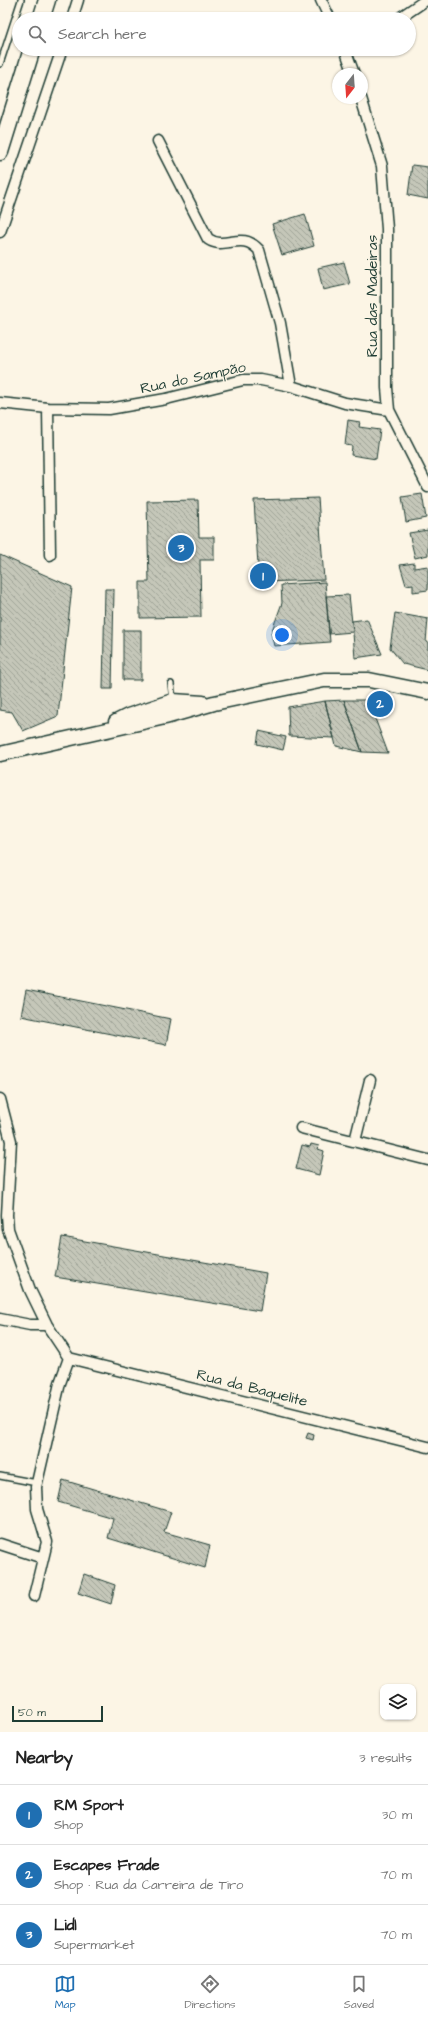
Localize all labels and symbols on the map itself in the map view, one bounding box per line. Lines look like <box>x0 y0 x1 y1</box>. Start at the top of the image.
north arrow <box>332 68 368 104</box>
street label: Rua das Madeiras <box>362 234 383 357</box>
street label: Rua do Sampão <box>138 356 248 399</box>
pin: 3 <box>168 533 194 563</box>
pin: 1 <box>250 561 276 591</box>
your location <box>272 625 292 645</box>
pin: 2 <box>367 689 393 719</box>
street label: Rua da Baquelite <box>194 1364 310 1412</box>
scale bar <box>12 1704 103 1723</box>

